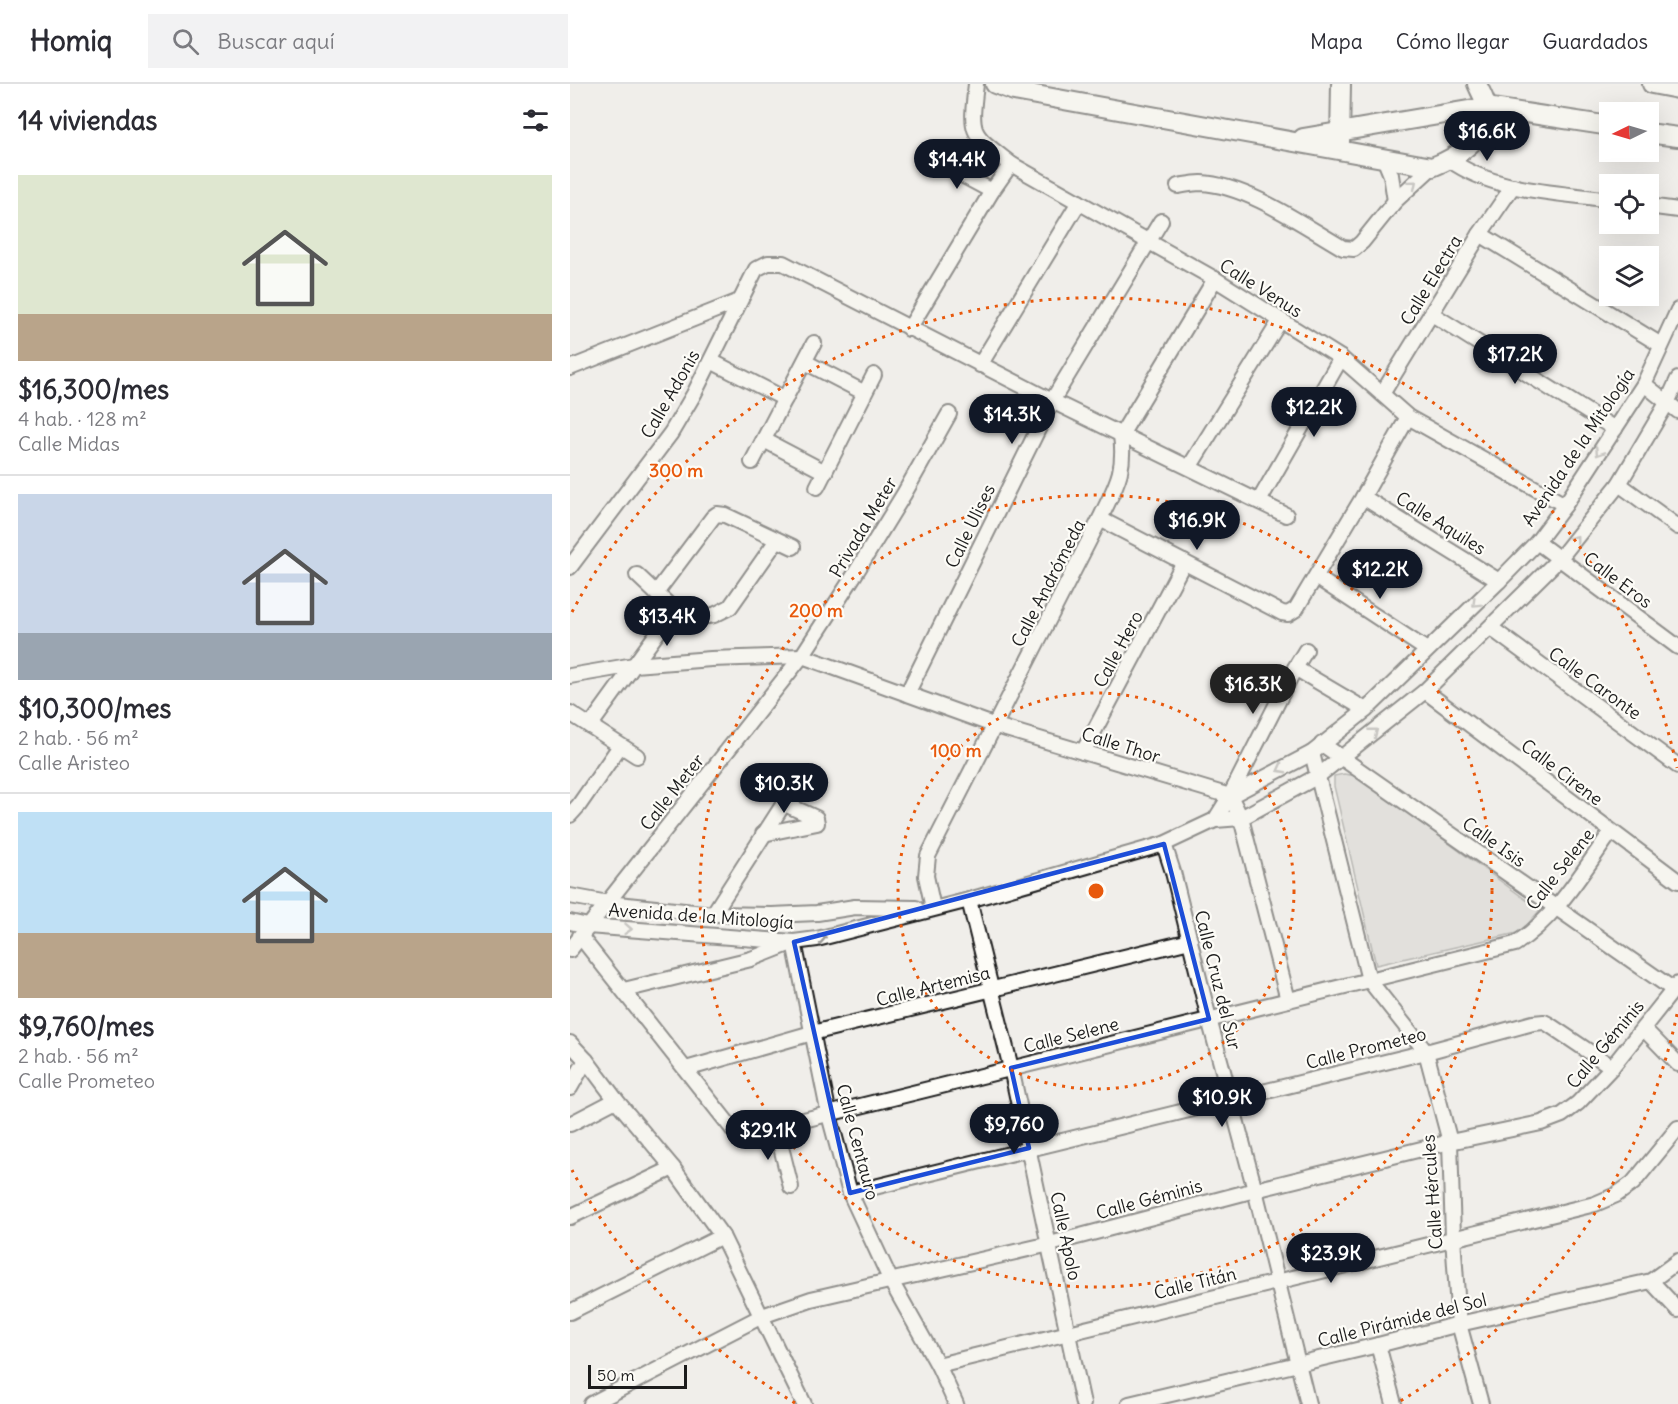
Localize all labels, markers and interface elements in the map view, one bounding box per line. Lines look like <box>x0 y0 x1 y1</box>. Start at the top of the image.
search box <box>148 14 568 68</box>
text: Homiq <box>30 23 112 59</box>
icon: search <box>169 25 202 58</box>
text: Buscar aquí <box>217 27 335 55</box>
text: Mapa <box>1310 28 1363 55</box>
text: Cómo llegar <box>1396 28 1509 55</box>
text: Guardados <box>1542 28 1648 55</box>
north arrow <box>1599 102 1659 162</box>
map controls <box>1599 102 1659 306</box>
text: 14 viviendas <box>18 104 157 137</box>
icon: filters <box>519 104 552 137</box>
pin: $16.6K <box>1438 111 1536 162</box>
text: $16.6K <box>1458 118 1516 143</box>
pin: $14.4K <box>908 139 1006 190</box>
text: $14.4K <box>928 146 986 171</box>
button: locate <box>1599 174 1659 234</box>
one-way arrow <box>1406 180 1417 191</box>
icon: home <box>231 214 339 322</box>
street label: Calle Electra <box>1395 231 1467 329</box>
button: layers <box>1599 246 1659 306</box>
street label: Calle Venus <box>1215 254 1307 322</box>
pin: $17.2K <box>1466 334 1564 385</box>
text: $17.2K <box>1487 341 1543 366</box>
street label: Calle Adonis <box>635 345 705 443</box>
street label: Avenida de la Mitología <box>1517 364 1639 530</box>
text: $16,300/mes <box>18 373 169 406</box>
pin: $12.2K <box>1265 387 1363 438</box>
pin: $14.3K <box>963 394 1061 445</box>
text: $12.2K <box>1285 394 1343 419</box>
text: $14.3K <box>983 401 1041 426</box>
text: 4 hab. · 128 m² <box>18 406 147 431</box>
text: Calle Midas <box>18 431 120 456</box>
one-way arrow <box>1596 446 1607 457</box>
text: 300 m <box>649 459 703 482</box>
street label: Privada Meter <box>824 472 902 581</box>
street label: Calle Ulises <box>940 480 1000 572</box>
street label: Calle Aquiles <box>1392 486 1490 560</box>
pin: $16.9K <box>1148 500 1246 551</box>
text: $16.9K <box>1168 507 1226 532</box>
street label: Calle Andrómeda <box>1006 515 1090 651</box>
icon: home <box>231 533 339 641</box>
one-way arrow <box>1567 535 1578 546</box>
street label: Calle Eros <box>1579 547 1657 613</box>
pin: $12.2K <box>1331 549 1429 600</box>
text: $12.2K <box>1351 556 1409 581</box>
pin: $13.4K <box>618 596 716 647</box>
one-way arrow <box>1473 596 1483 607</box>
text: 200 m <box>789 599 843 622</box>
text: $13.4K <box>638 603 696 628</box>
street label: Calle Hero <box>1088 607 1148 691</box>
street label: Calle Caronte <box>1544 642 1646 724</box>
pin: $16.3K <box>1204 664 1302 715</box>
text: $16.3K <box>1224 671 1282 696</box>
text: $10,300/mes <box>18 692 171 725</box>
street label: Calle Thor <box>1079 722 1164 768</box>
text: 2 hab. · 56 m² <box>18 725 139 750</box>
one-way arrow <box>1367 729 1378 740</box>
street label: Calle Cirene <box>1517 734 1607 810</box>
text: 100 m <box>931 739 982 762</box>
street label: Calle Meter <box>635 749 710 835</box>
text: Calle Aristeo <box>18 750 130 775</box>
one-way arrow <box>1276 762 1287 773</box>
pin: $10.3K <box>735 763 833 814</box>
text: $10.3K <box>754 770 814 795</box>
street label: Calle Isis <box>1458 812 1530 872</box>
street label: Calle Selene <box>1521 823 1599 915</box>
icon: home <box>231 851 339 959</box>
centre of rings <box>1086 881 1106 901</box>
street label: Avenida de la Mitología <box>608 898 794 934</box>
street label: Calle Cruz del Sur <box>1190 908 1247 1053</box>
one-way arrow <box>623 922 632 935</box>
one-way arrow <box>817 932 827 945</box>
street label: Calle Artemisa <box>874 961 992 1011</box>
street label: Calle Géminis <box>1561 995 1649 1093</box>
text: $9,760/mes <box>18 1010 154 1043</box>
street label: Calle Selene <box>1021 1012 1121 1058</box>
street label: Calle Prometeo <box>1303 1022 1429 1074</box>
text: 2 hab. · 56 m² <box>18 1043 139 1068</box>
text: Calle Prometeo <box>18 1068 155 1093</box>
pin: $10.9K <box>1173 1077 1271 1128</box>
street label: Calle Centauro <box>831 1081 885 1203</box>
text: $10.9K <box>1192 1084 1252 1109</box>
pin: $9,760 <box>965 1104 1063 1155</box>
pin: $29.1K <box>719 1110 817 1161</box>
text: $9,760 <box>984 1111 1044 1136</box>
text: $29.1K <box>740 1117 796 1142</box>
street label: Calle Hércules <box>1417 1134 1447 1250</box>
street label: Calle Géminis <box>1093 1174 1205 1224</box>
street label: Calle Apolo <box>1045 1190 1087 1282</box>
pin: $23.9K <box>1282 1233 1380 1284</box>
text: $23.9K <box>1300 1240 1362 1265</box>
street label: Calle Titán <box>1151 1262 1239 1304</box>
street label: Calle Pirámide del Sol <box>1315 1288 1489 1352</box>
scale bar <box>588 1362 687 1390</box>
text: 50 m <box>597 1365 635 1385</box>

